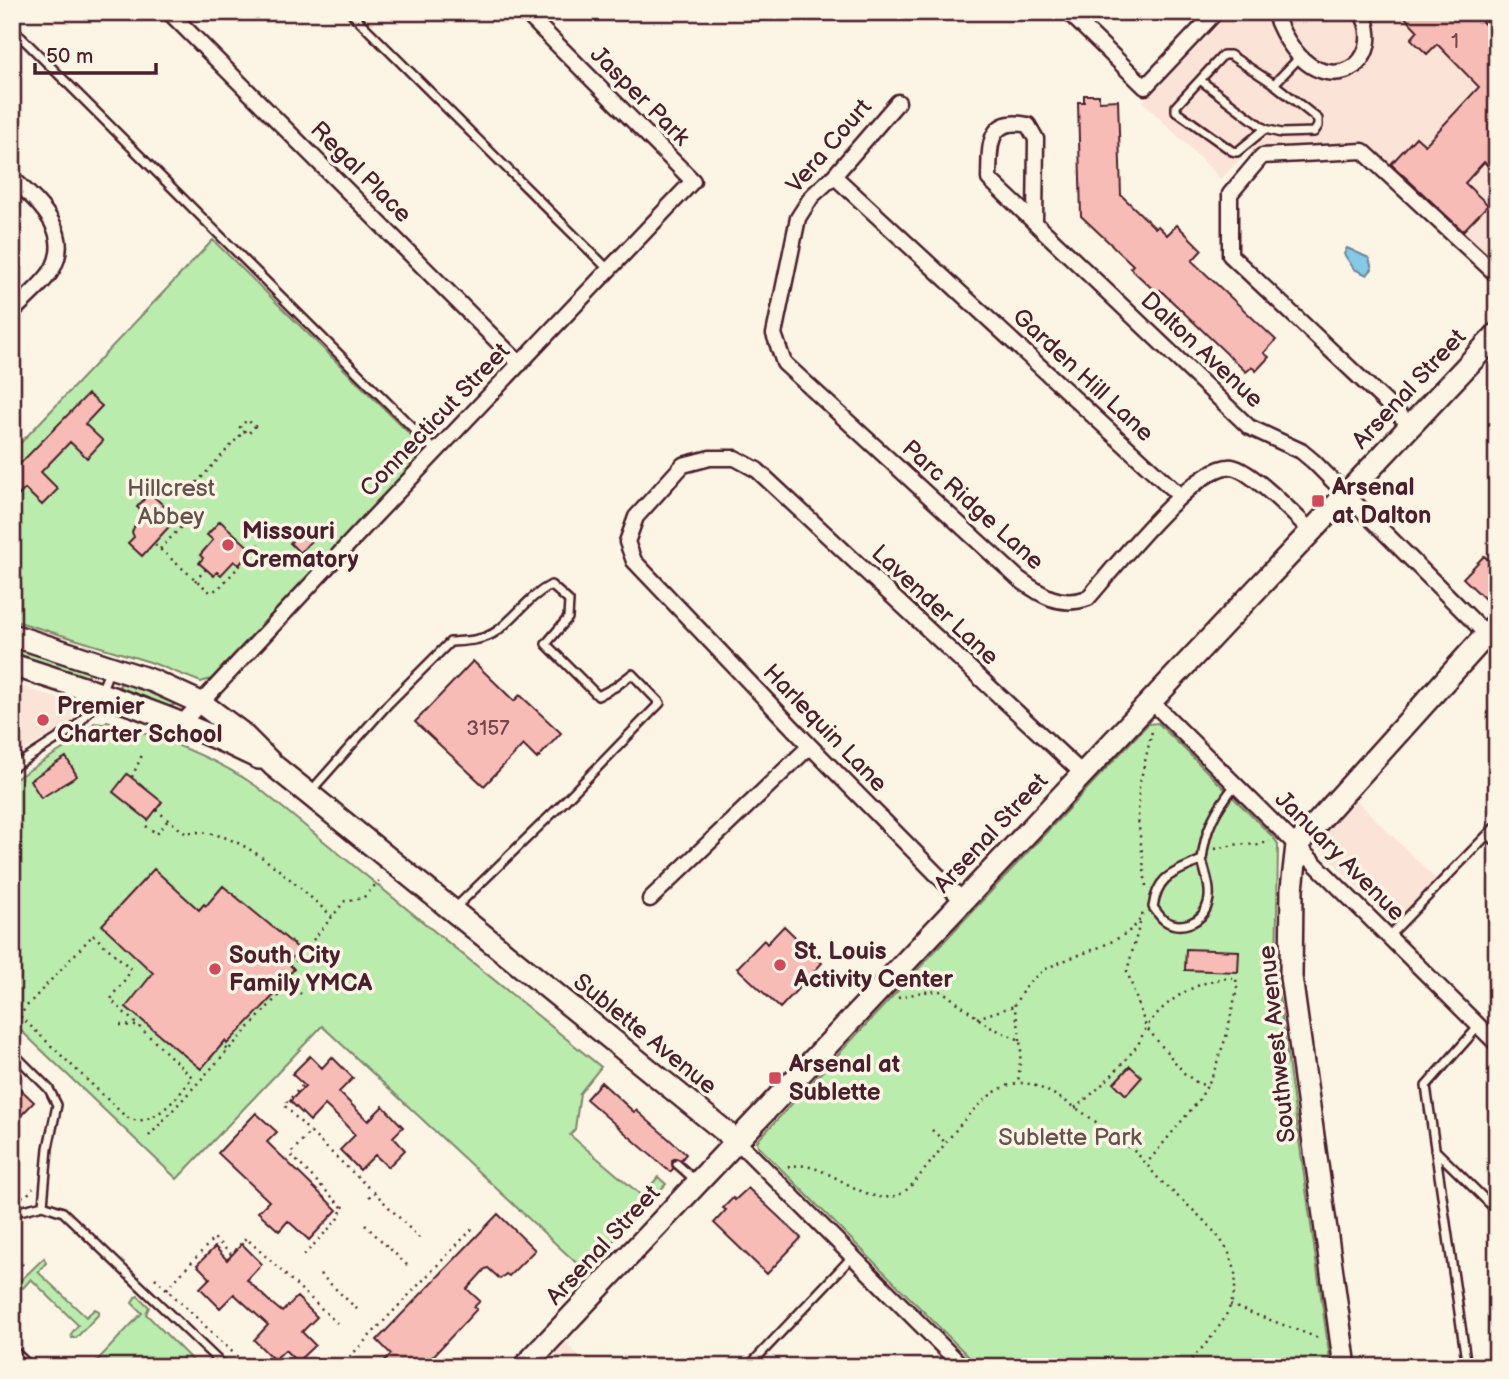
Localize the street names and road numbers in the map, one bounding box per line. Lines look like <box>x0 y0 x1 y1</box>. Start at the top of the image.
street label: Jasper Park <box>584 40 696 152</box>
street label: Vera Court <box>780 92 878 199</box>
street label: Regal Place <box>304 115 418 229</box>
street label: Dalton Avenue <box>1135 286 1269 414</box>
street label: Garden Hill Lane <box>1006 302 1160 448</box>
street label: Arsenal Street <box>1346 322 1472 455</box>
street label: Connecticut Street <box>354 336 516 503</box>
street label: Parc Ridge Lane <box>896 434 1050 576</box>
street label: Lavender Lane <box>865 539 1005 671</box>
street label: Harlequin Lane <box>757 658 893 798</box>
street label: Arsenal Street <box>928 766 1054 899</box>
street label: January Avenue <box>1269 785 1411 927</box>
street label: Southwest Avenue <box>1252 944 1302 1144</box>
street label: Sublette Avenue <box>567 967 723 1101</box>
street label: Arsenal Street <box>540 1178 666 1311</box>

